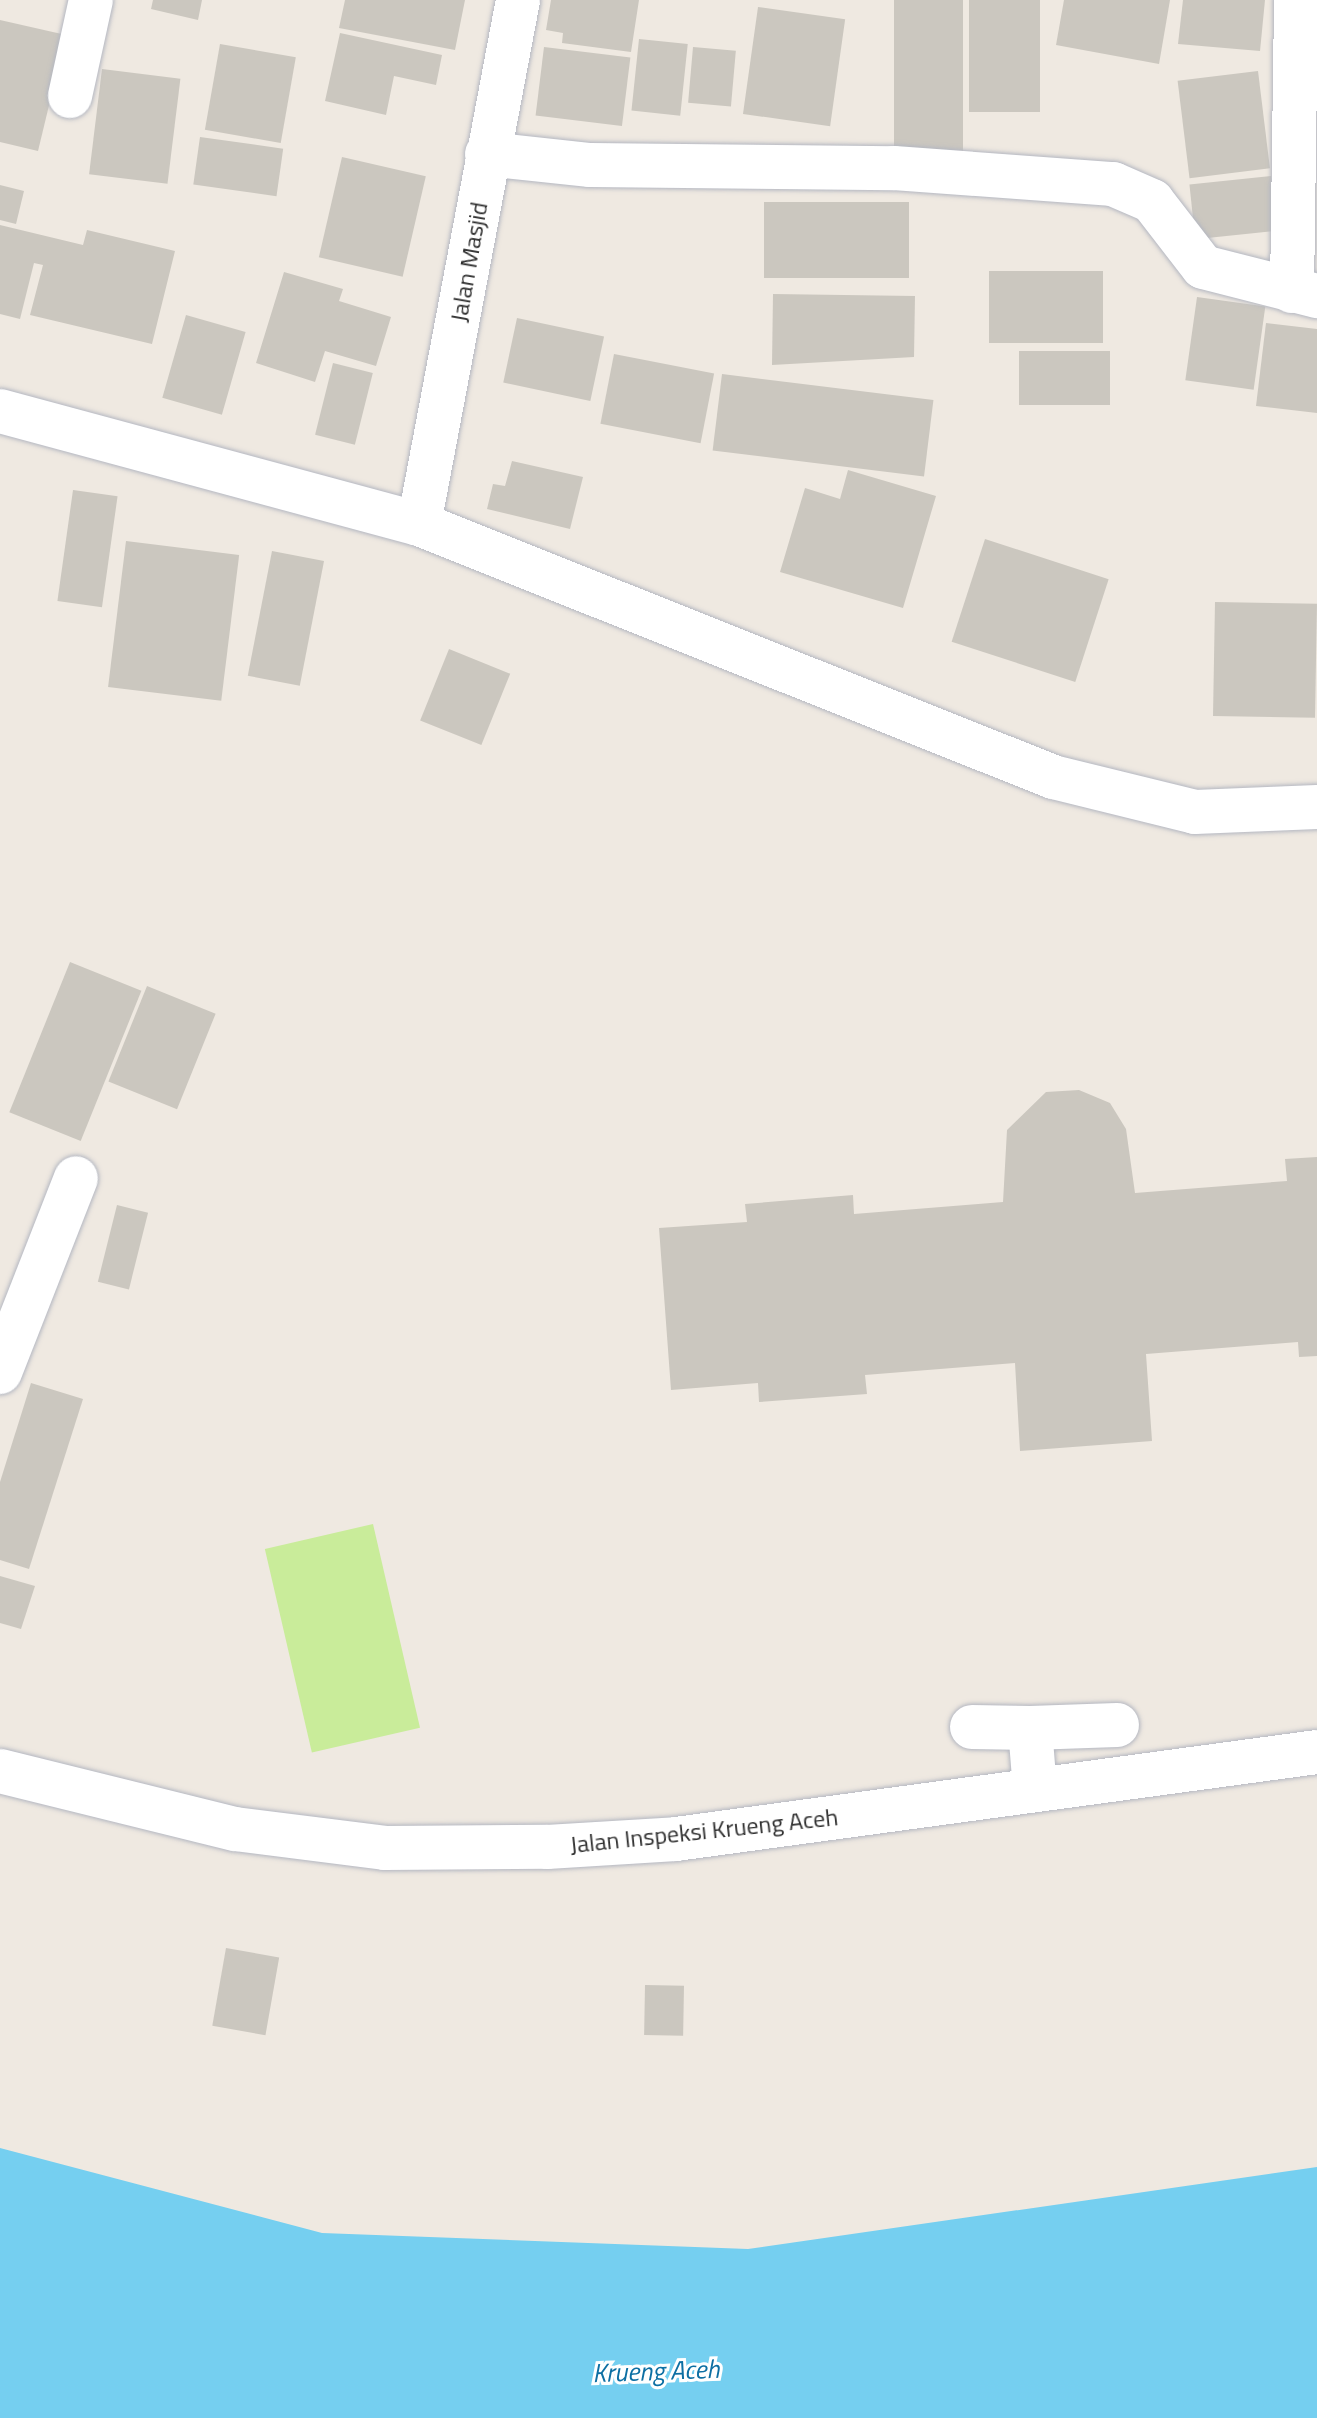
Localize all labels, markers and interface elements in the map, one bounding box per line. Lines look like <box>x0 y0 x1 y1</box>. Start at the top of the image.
street label: Jalan Masjid <box>444 200 494 324</box>
street label: Jalan Inspeksi Krueng Aceh <box>569 1803 839 1859</box>
water label: Krueng Aceh <box>592 2353 720 2389</box>

